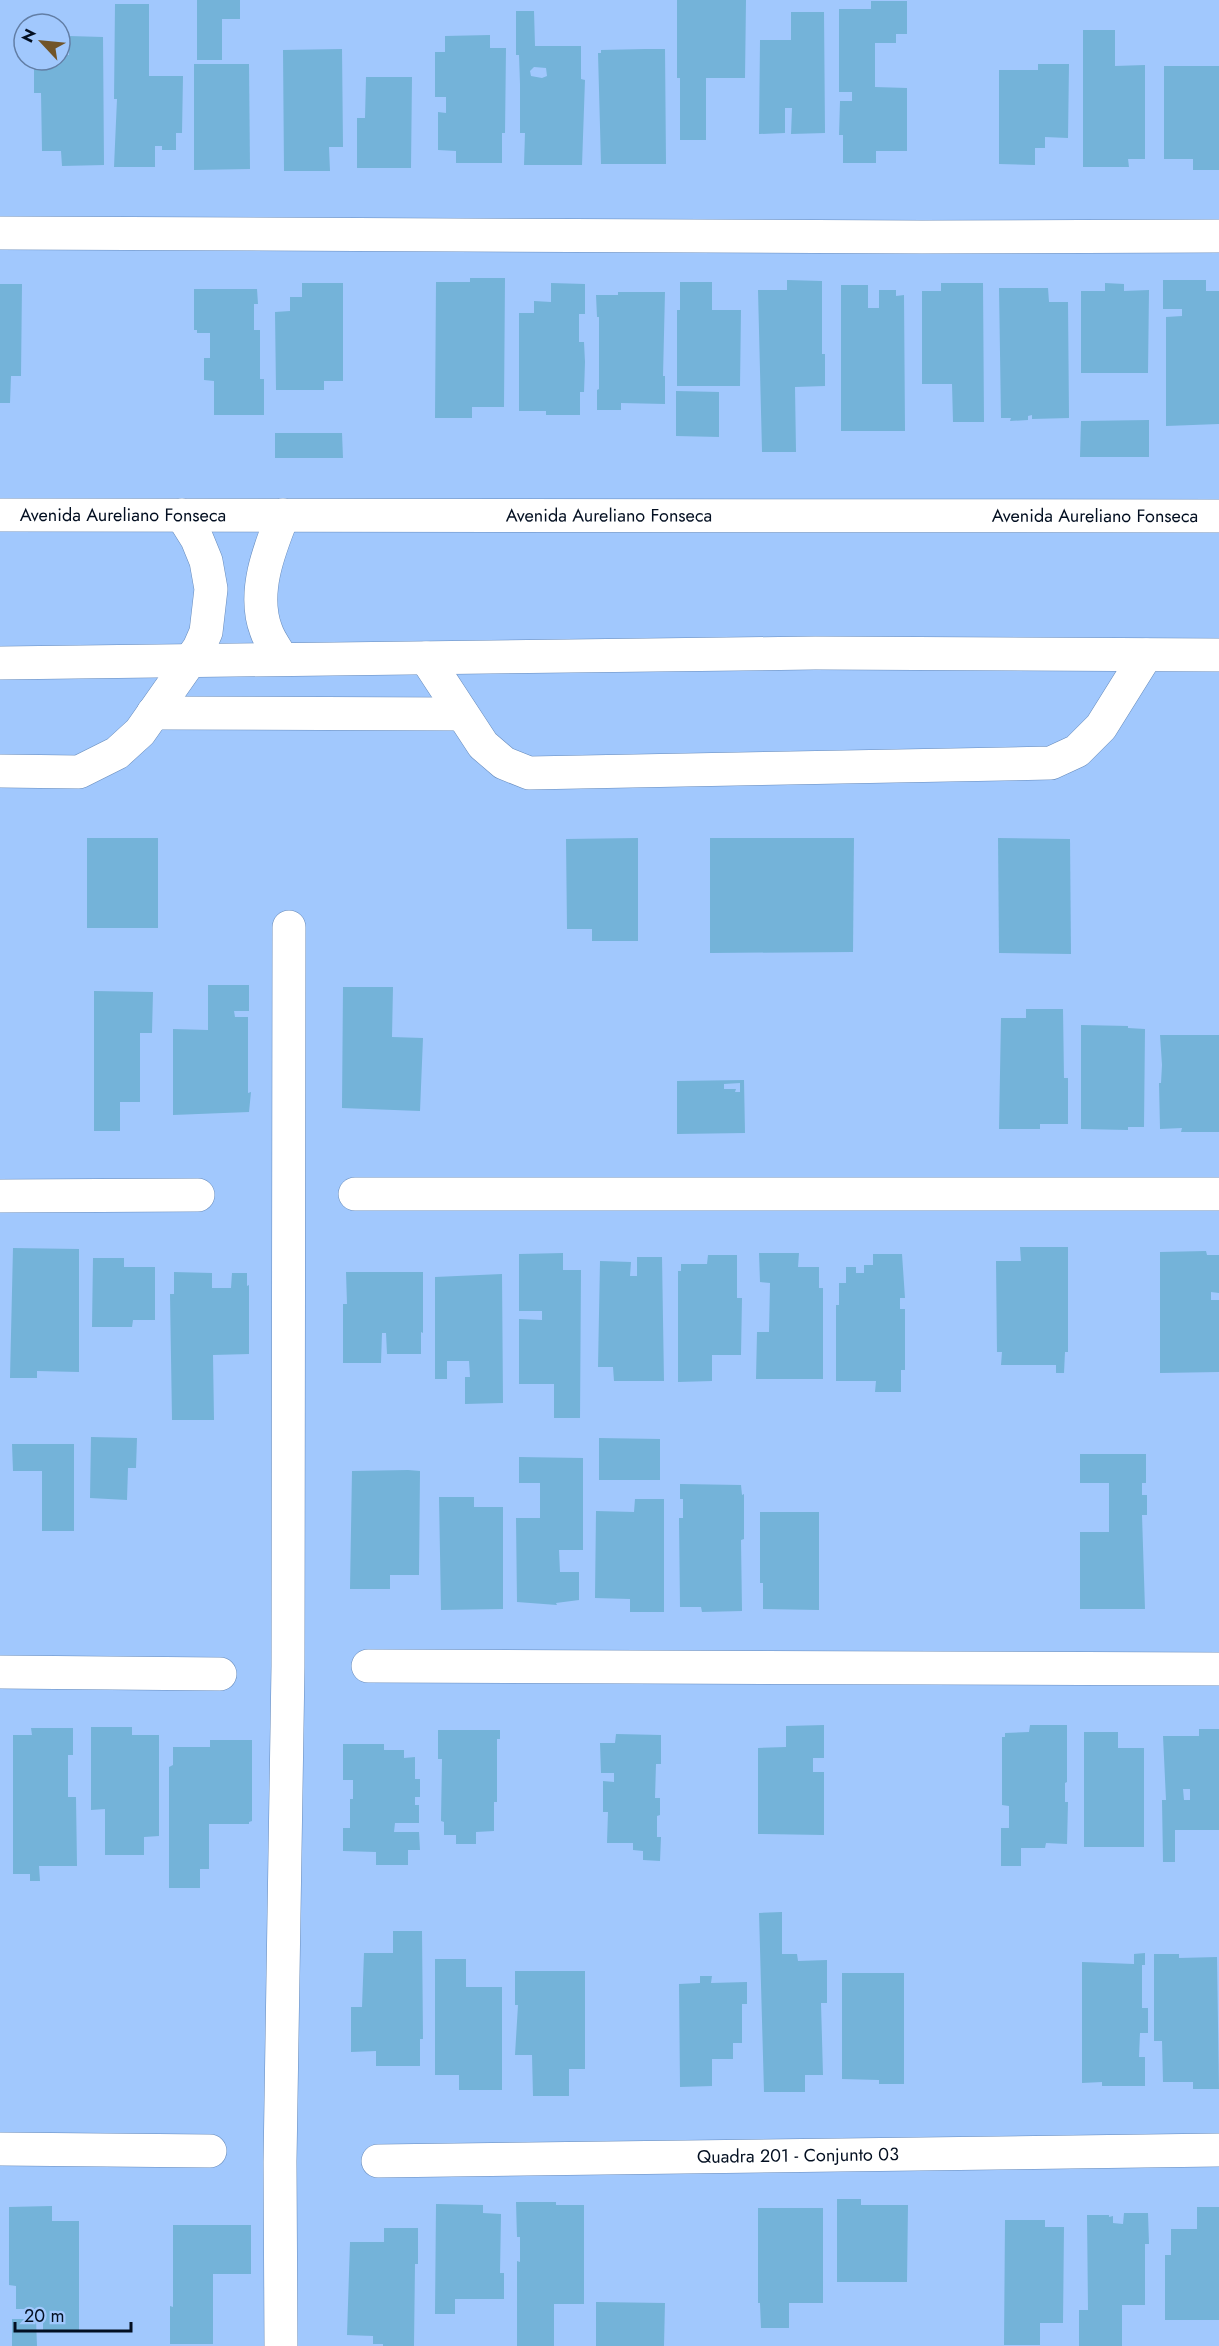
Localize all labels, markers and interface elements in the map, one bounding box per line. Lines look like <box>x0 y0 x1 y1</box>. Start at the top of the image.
north arrow <box>12 12 72 72</box>
text: N <box>16 25 42 46</box>
street label: Avenida Aureliano Fonseca <box>20 502 226 528</box>
street label: Avenida Aureliano Fonseca <box>506 502 712 529</box>
street label: Avenida Aureliano Fonseca <box>992 503 1198 529</box>
street label: Quadra 201 - Conjunto 03 <box>697 2141 899 2170</box>
scale bar <box>15 2295 130 2333</box>
text: 20 m <box>24 2303 64 2329</box>

